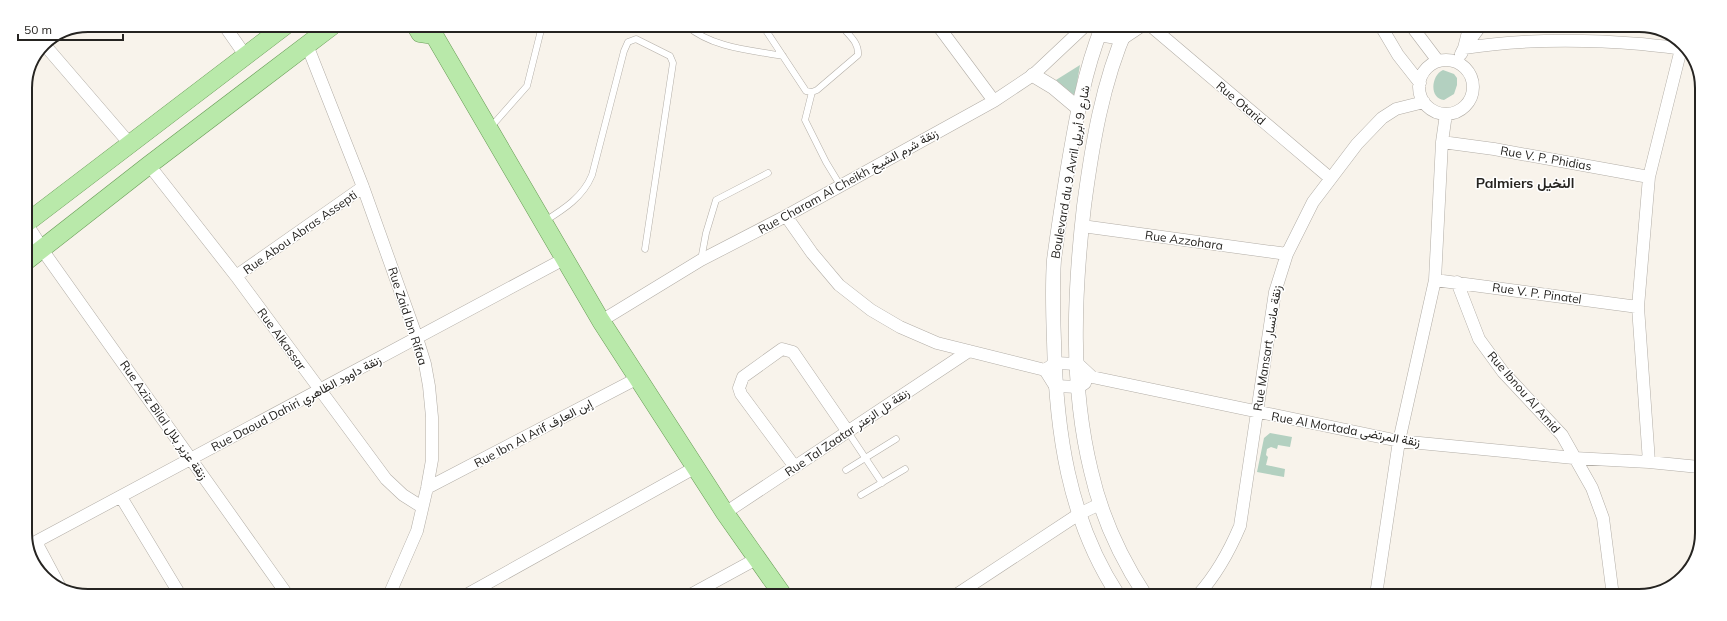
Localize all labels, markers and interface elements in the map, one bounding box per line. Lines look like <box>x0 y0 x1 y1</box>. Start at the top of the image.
scale bar <box>18 16 123 42</box>
text: 50 m <box>24 22 52 37</box>
street label: Rue Otarid <box>1213 78 1269 128</box>
street label: Boulevard du 9 Avril شارع 9 أبريل <box>1047 84 1095 260</box>
street label: Rue Charam Al Cheikh زنقة شرم الشيخ <box>755 125 942 239</box>
street label: Rue V. P. Phidias <box>1499 143 1593 173</box>
district label: Palmiers النخيل <box>1476 174 1574 192</box>
street label: Rue Abou Abras Assepti <box>240 187 360 277</box>
street label: Rue Azzohara <box>1144 227 1224 253</box>
street label: Rue Zaid Ibn Rifaa <box>385 265 431 367</box>
street label: Rue V. P. Pinatel <box>1491 279 1583 307</box>
street label: Rue Mansart زنقة مانسار <box>1250 284 1285 412</box>
street label: Rue Alkassar <box>254 305 310 374</box>
street label: Rue Ibnou Al Amid <box>1484 348 1564 436</box>
street label: Rue Daoud Dahiri زنقة داوود الظاهري <box>208 352 385 457</box>
street label: Rue Aziz Bilal زنقة عزيز بلال <box>116 357 211 483</box>
street label: Rue Tal Zaatar زنقة تل الزعتر <box>782 385 913 480</box>
street label: Rue Ibn Al Arif إبن العارف <box>471 395 595 471</box>
street label: Rue Al Mortada زنقة المرتضى <box>1270 408 1422 451</box>

